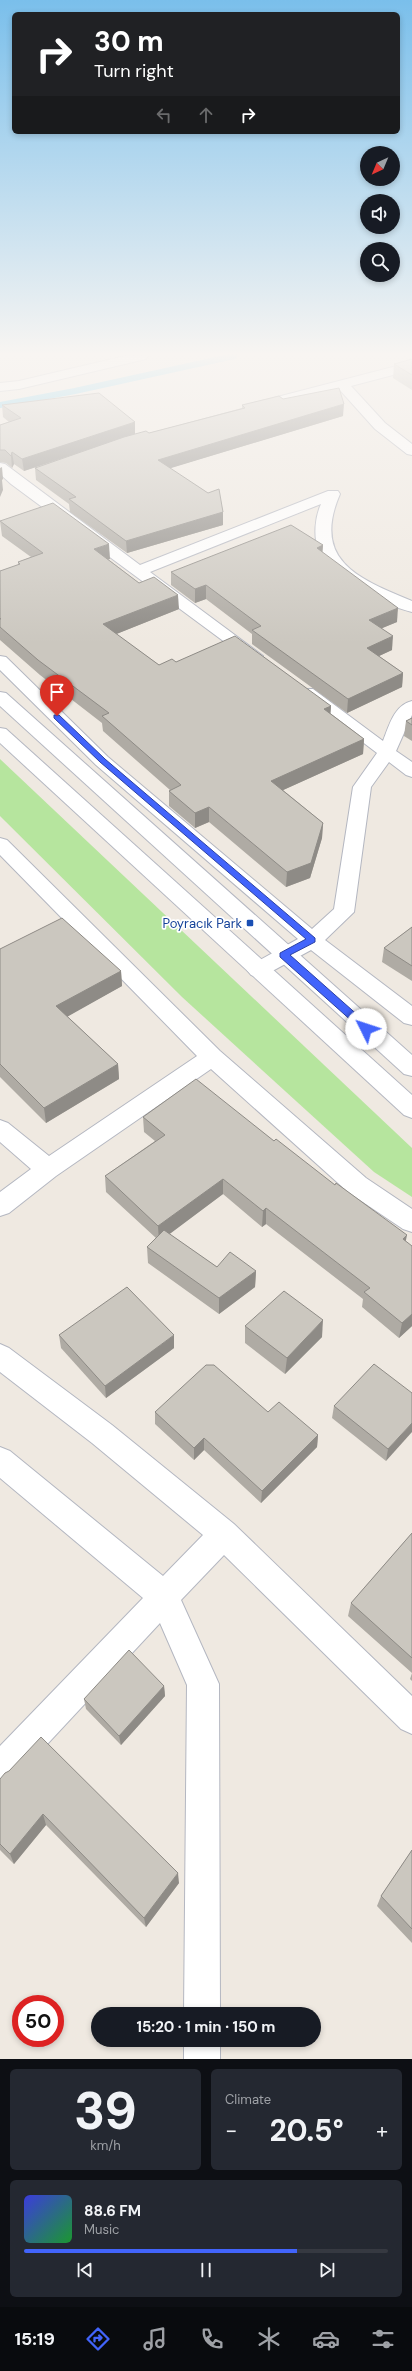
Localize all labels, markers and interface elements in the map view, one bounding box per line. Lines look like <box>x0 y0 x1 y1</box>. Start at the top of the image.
text: 30 m <box>94 23 164 60</box>
icon: right <box>28 28 80 80</box>
text: Turn right <box>94 59 174 83</box>
icon: left <box>153 104 175 126</box>
icon: ahead <box>195 104 217 126</box>
icon: right <box>237 104 259 126</box>
north arrow <box>360 146 400 186</box>
map controls <box>360 146 400 282</box>
button: sound <box>360 194 400 234</box>
button: search <box>360 242 400 282</box>
pin <box>40 675 74 716</box>
icon: arrive <box>46 681 68 703</box>
place label: Poyracık Park <box>163 915 242 932</box>
marker: Poyracık Park <box>245 918 255 928</box>
position arrow <box>345 1008 387 1050</box>
speed limit sign: 50 <box>12 1995 64 2047</box>
text: 15:20 · 1 min · 150 m <box>137 2017 275 2037</box>
text: 39 <box>74 2077 137 2145</box>
text: Climate <box>225 2091 271 2108</box>
text: 20.5° <box>269 2111 344 2150</box>
text: − <box>225 2116 237 2145</box>
text: + <box>376 2116 388 2145</box>
text: km/h <box>90 2137 121 2154</box>
text: 88.6 FM <box>84 2201 141 2221</box>
text: Music <box>84 2221 119 2238</box>
icon: previous <box>74 2259 96 2281</box>
icon: pause <box>195 2259 217 2281</box>
icon: next <box>316 2259 338 2281</box>
icon: directions <box>84 2325 112 2353</box>
icon: music <box>141 2325 169 2353</box>
icon: phone <box>198 2325 226 2353</box>
icon: climate <box>255 2325 283 2353</box>
icon: car <box>312 2325 340 2353</box>
icon: filters <box>369 2325 397 2353</box>
text: 15:19 <box>15 2327 55 2351</box>

